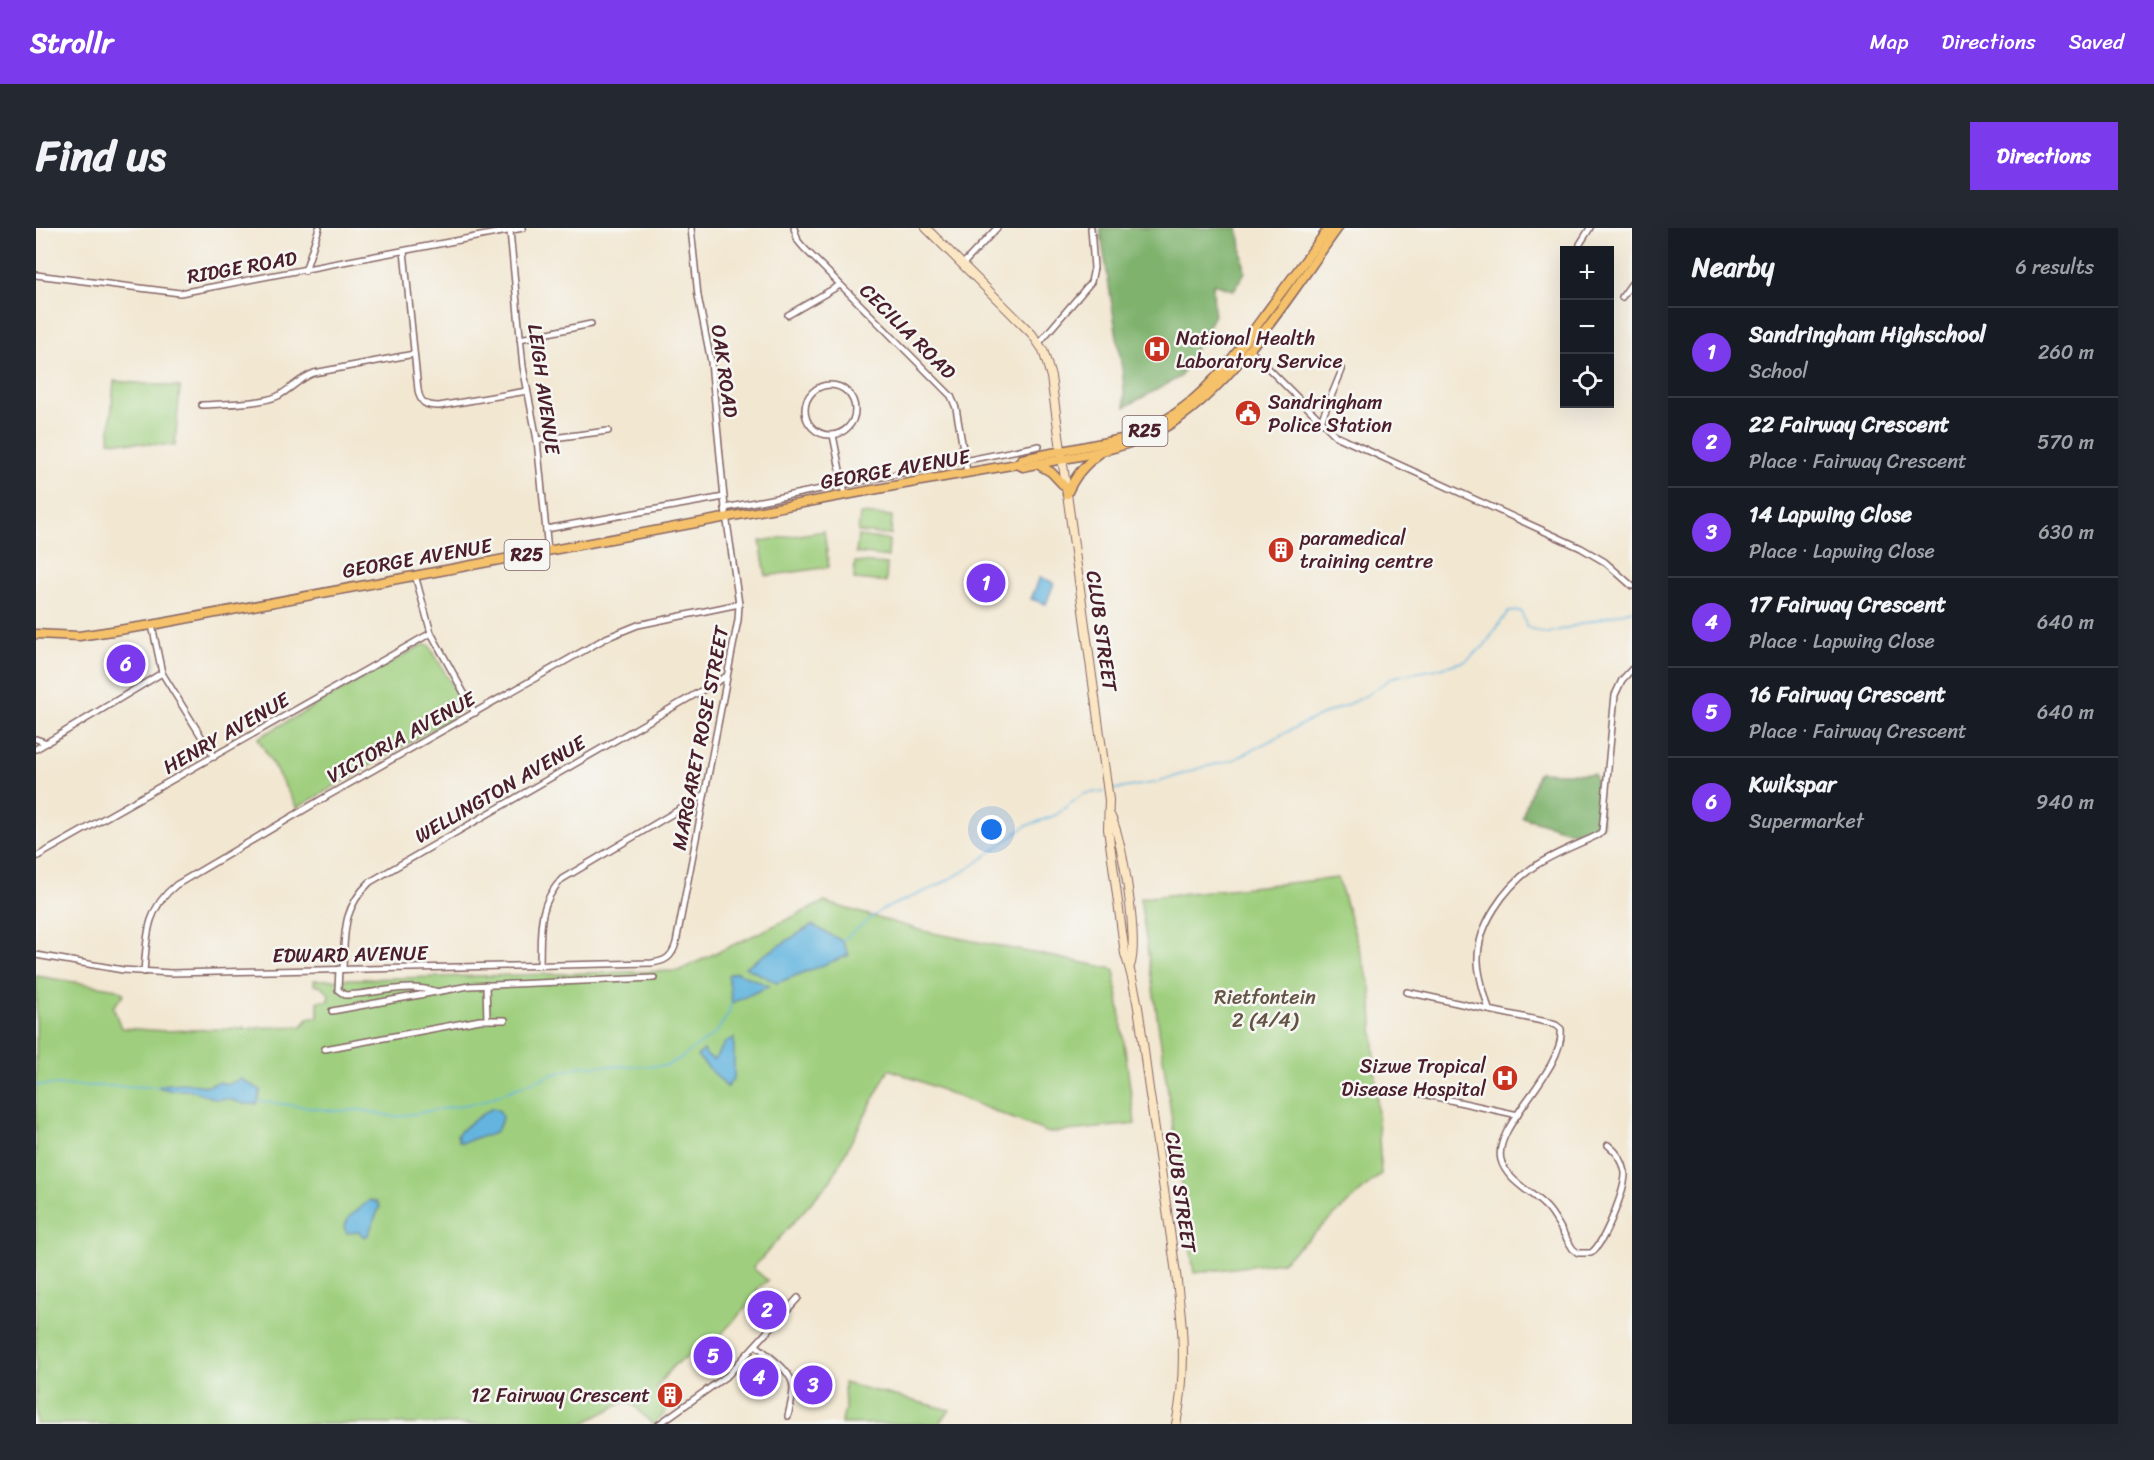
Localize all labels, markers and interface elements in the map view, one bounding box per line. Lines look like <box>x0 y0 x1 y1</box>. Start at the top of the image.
text: Strollr <box>30 18 113 67</box>
text: Map <box>1870 23 1908 61</box>
text: Directions <box>1941 23 2036 61</box>
text: Saved <box>2069 23 2124 61</box>
text: Find us <box>36 119 166 193</box>
button: Directions <box>1970 122 2118 190</box>
street label: RIDGE ROAD <box>184 241 300 294</box>
text: Nearby <box>1692 244 1774 290</box>
map controls <box>1560 246 1614 408</box>
button: + <box>1560 246 1614 300</box>
text: 6 results <box>2015 250 2094 285</box>
street label: CECILIA ROAD <box>851 274 965 388</box>
button: − <box>1560 300 1614 354</box>
text: Sandringham Highschool <box>1749 315 1986 354</box>
place label: National Health Laboratory Service <box>1176 321 1343 379</box>
street label: LEIGH AVENUE <box>517 322 570 458</box>
street label: OAK ROAD <box>701 322 748 420</box>
hospital icon: National Health Laboratory Service <box>1142 334 1172 364</box>
text: 1 <box>1707 335 1716 370</box>
text: 260 m <box>2038 335 2094 370</box>
button: locate <box>1560 354 1614 408</box>
text: School <box>1749 354 1808 389</box>
place label: Sandringham Police Station <box>1268 385 1392 443</box>
public building icon: Sandringham Police Station <box>1233 398 1263 428</box>
text: 22 Fairway Crescent <box>1749 405 1949 444</box>
road number: R25 <box>1122 416 1168 446</box>
text: 2 <box>1706 425 1717 460</box>
text: 570 m <box>2037 425 2094 460</box>
street label: GEORGE AVENUE <box>818 439 975 500</box>
text: Place · Fairway Crescent <box>1749 444 1967 479</box>
text: 14 Lapwing Close <box>1749 495 1912 534</box>
text: 3 <box>1706 515 1717 550</box>
text: 630 m <box>2038 515 2094 550</box>
place label: paramedical training centre <box>1299 521 1433 579</box>
street label: GEORGE AVENUE <box>340 528 497 589</box>
text: Place · Lapwing Close <box>1749 534 1935 569</box>
building icon: paramedical training centre <box>1266 535 1296 565</box>
road number: R25 <box>504 540 550 570</box>
pin: 1 <box>966 560 1006 606</box>
street label: CLUB STREET <box>1076 569 1128 695</box>
text: 17 Fairway Crescent <box>1749 585 1946 624</box>
text: 4 <box>1705 605 1718 640</box>
text: 640 m <box>2037 605 2094 640</box>
street label: MARGARET ROSE STREET <box>662 622 740 853</box>
text: Place · Lapwing Close <box>1749 624 1935 659</box>
pin: 6 <box>106 642 146 686</box>
text: 16 Fairway Crescent <box>1749 675 1946 714</box>
street label: VICTORIA AVENUE <box>320 681 484 793</box>
street label: HENRY AVENUE <box>156 682 298 784</box>
text: 5 <box>1705 695 1718 730</box>
text: 640 m <box>2037 695 2094 730</box>
text: Place · Fairway Crescent <box>1749 714 1967 749</box>
street label: WELLINGTON AVENUE <box>408 725 594 853</box>
text: Kwikspar <box>1749 765 1836 804</box>
text: 6 <box>1706 785 1717 820</box>
text: 940 m <box>2036 785 2094 820</box>
text: Supermarket <box>1749 804 1864 839</box>
your location <box>977 815 1006 844</box>
street label: EDWARD AVENUE <box>272 936 430 973</box>
park label: Rietfontein 2 (4/4) <box>1214 980 1316 1038</box>
place label: Sizwe Tropical Disease Hospital <box>1341 1049 1486 1107</box>
hospital icon: Sizwe Tropical Disease Hospital <box>1490 1063 1520 1093</box>
street label: CLUB STREET <box>1155 1130 1207 1256</box>
pin: 2 <box>748 1288 786 1332</box>
pin: 5 <box>694 1334 732 1378</box>
pin: 4 <box>740 1354 778 1400</box>
pin: 3 <box>794 1362 832 1408</box>
place label: 12 Fairway Crescent <box>471 1378 650 1413</box>
building icon: 12 Fairway Crescent <box>655 1380 685 1410</box>

